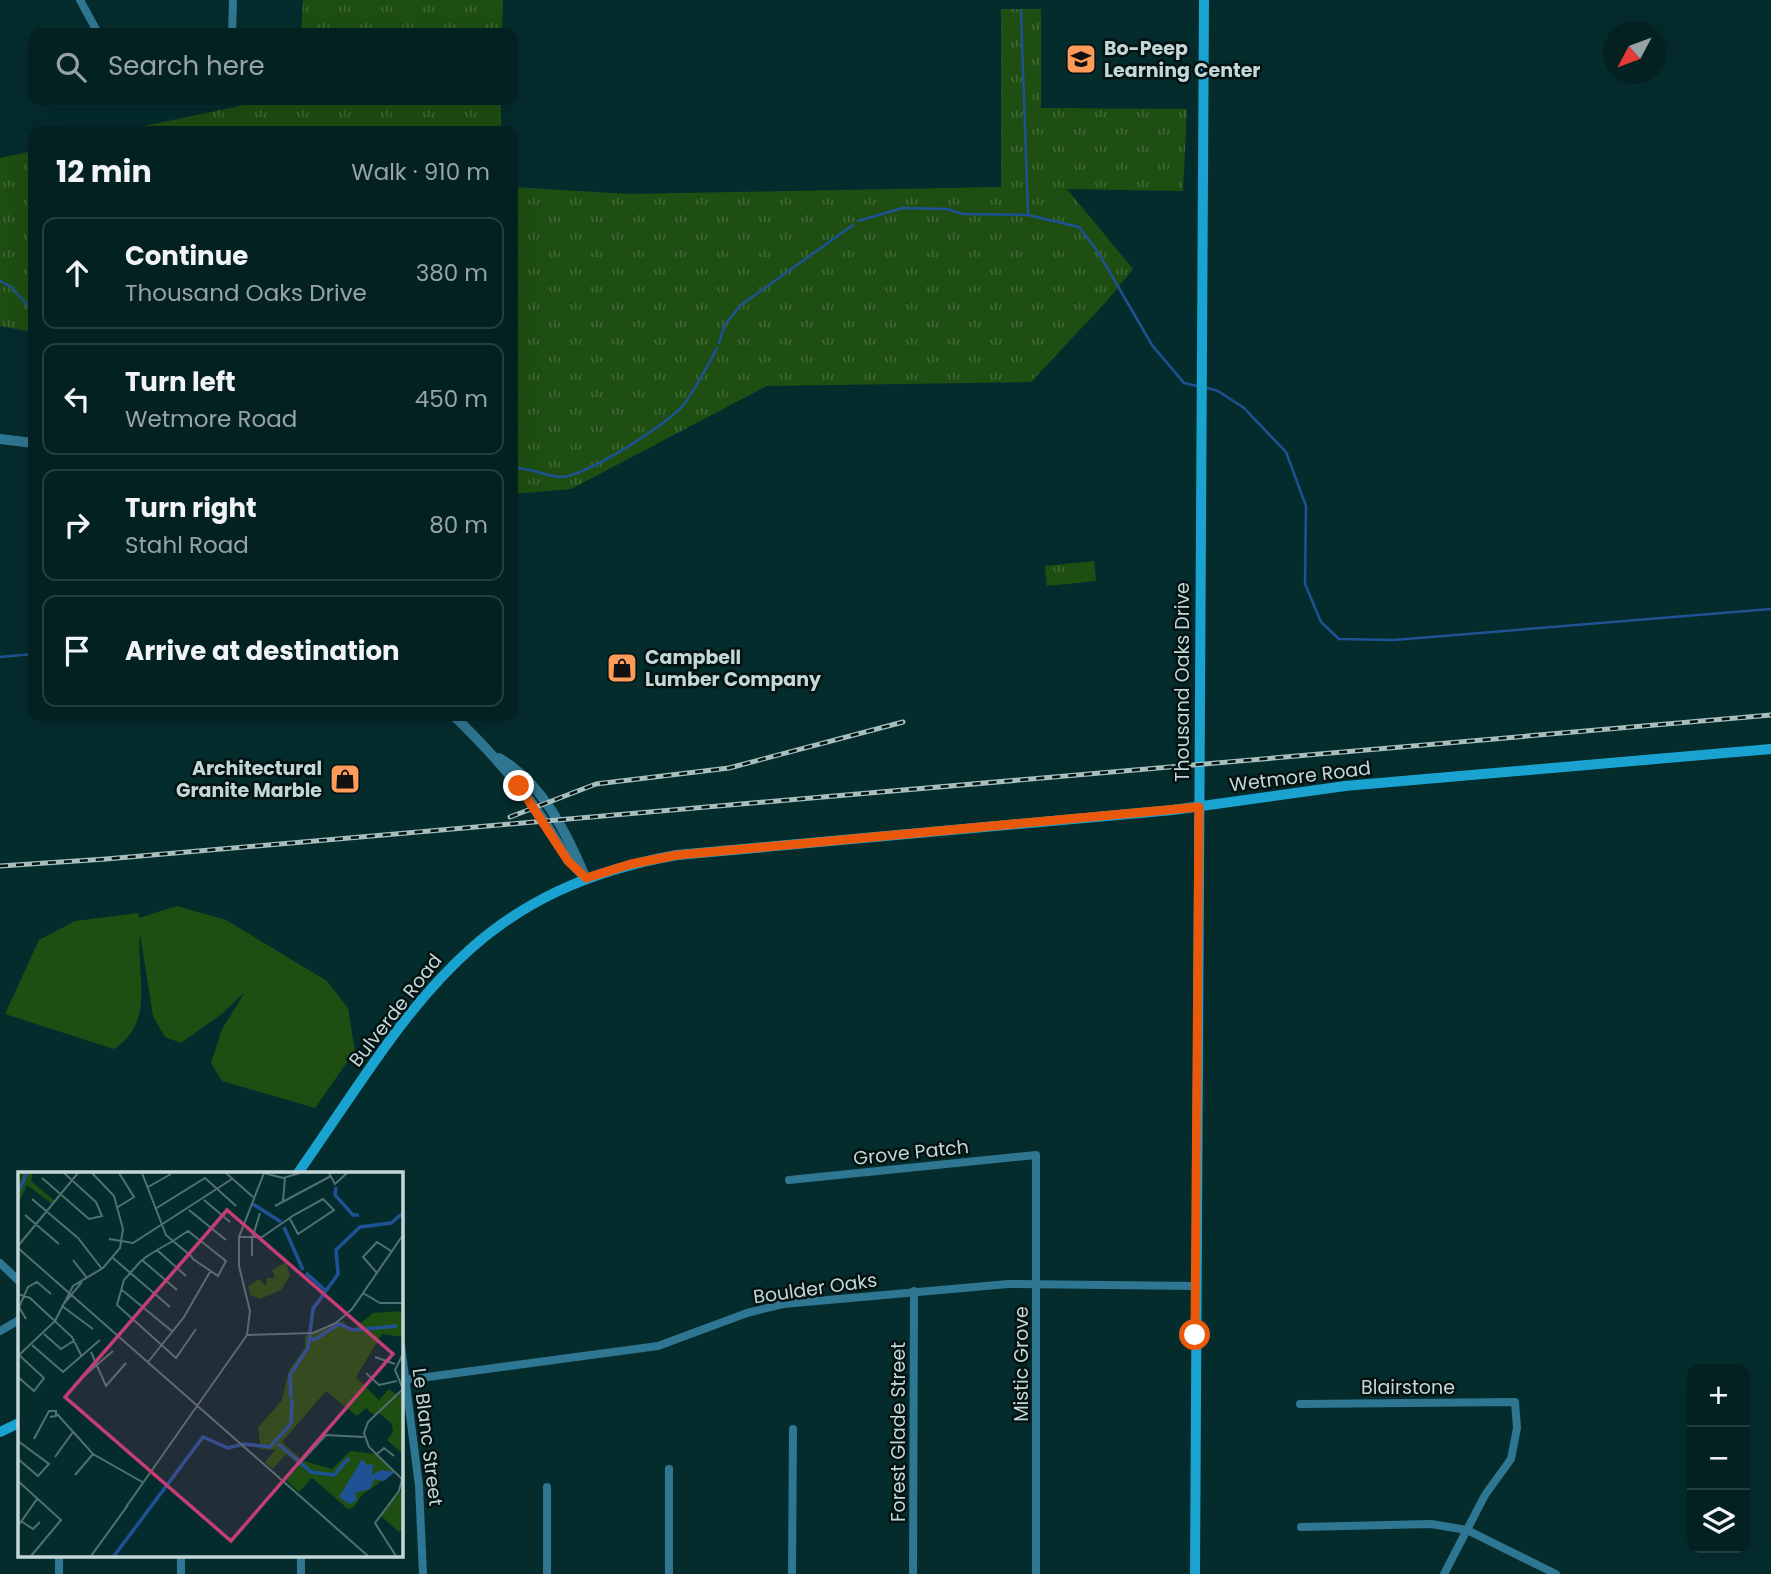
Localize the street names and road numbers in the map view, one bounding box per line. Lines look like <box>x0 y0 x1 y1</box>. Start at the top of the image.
street label: Thousand Oaks Drive <box>1169 582 1196 782</box>
street label: Wetmore Road <box>1228 754 1372 799</box>
street label: Bulverde Road <box>343 948 448 1073</box>
street label: Grove Patch <box>852 1133 970 1172</box>
street label: Boulder Oaks <box>751 1266 879 1311</box>
street label: Mistic Grove <box>1008 1306 1035 1422</box>
street label: Forest Glade Street <box>885 1342 912 1522</box>
street label: Le Blanc Street <box>406 1367 449 1508</box>
street label: Blairstone <box>1361 1374 1455 1401</box>

